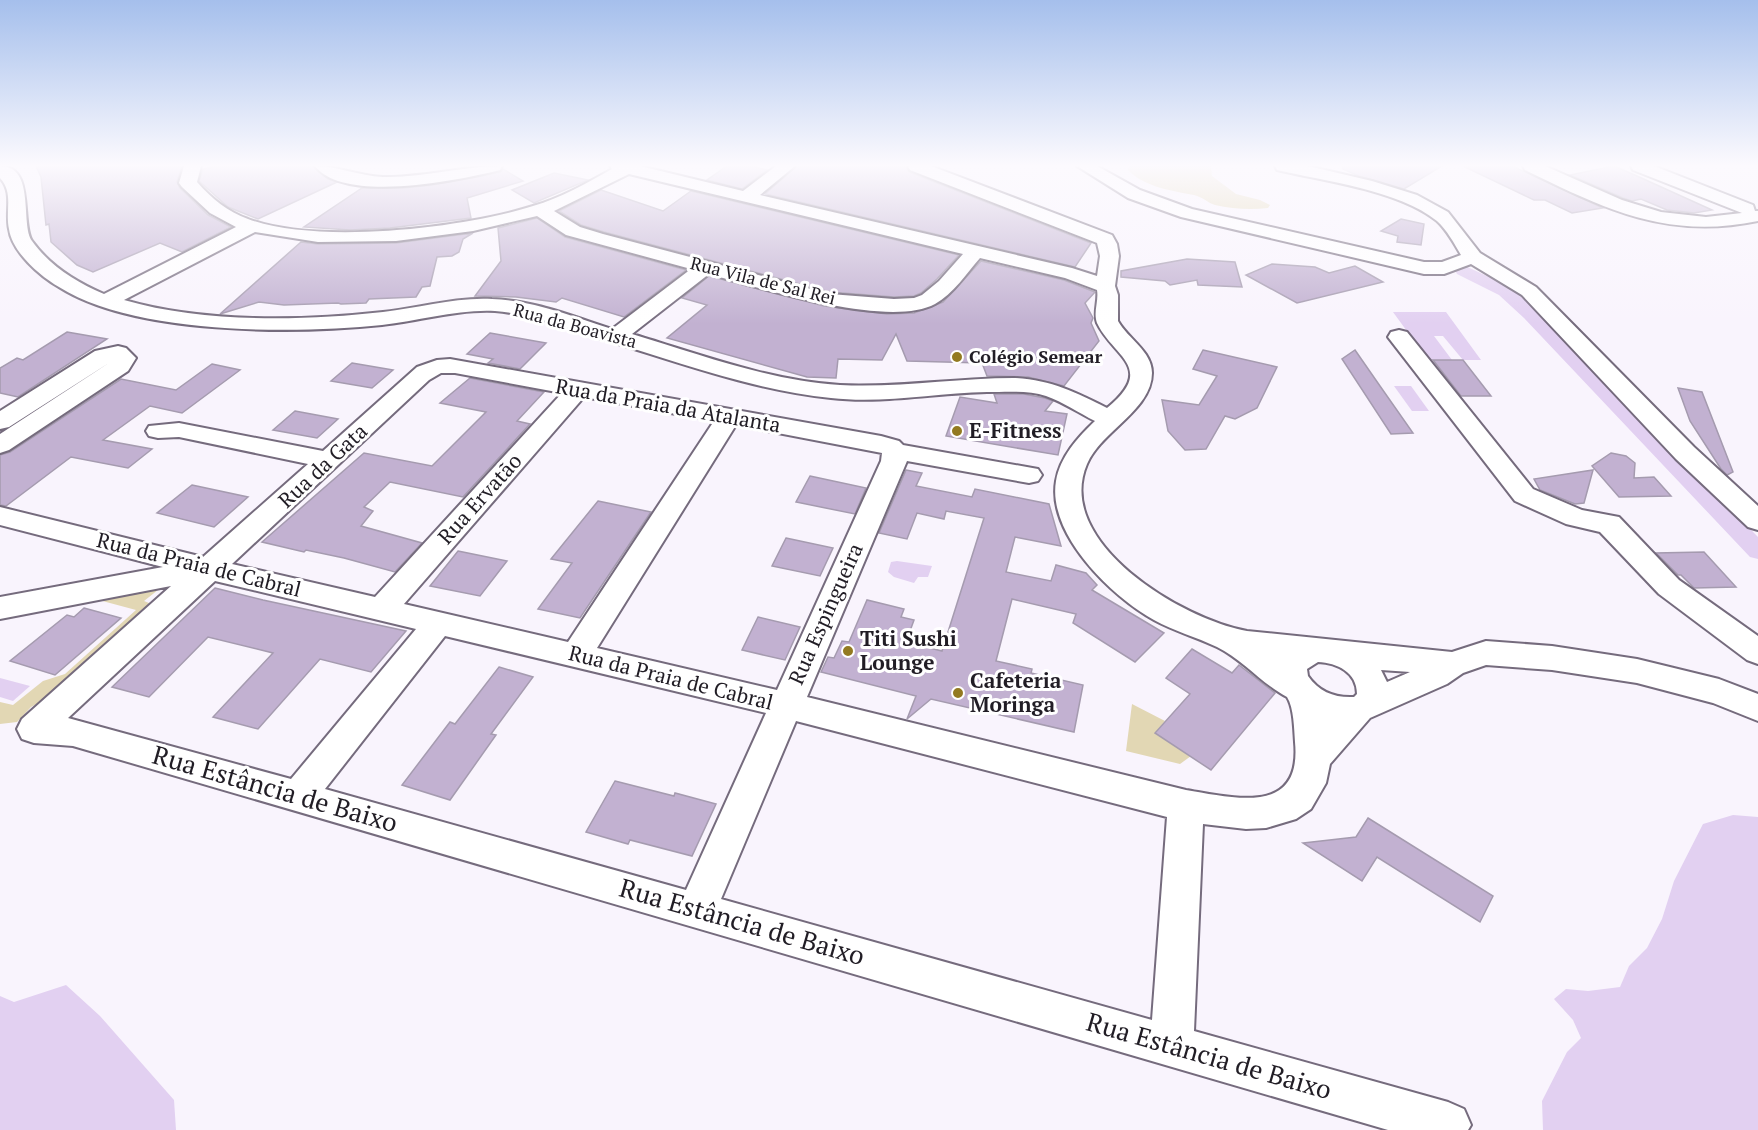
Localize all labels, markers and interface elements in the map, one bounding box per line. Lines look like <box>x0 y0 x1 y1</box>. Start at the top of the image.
street label: Rua Vila de Sal Rei <box>688 250 838 310</box>
street label: Rua da Boavista <box>511 297 640 353</box>
place label: Colégio Semear <box>969 344 1102 368</box>
marker: Colégio Semear <box>950 350 964 364</box>
street label: Rua da Praia da Atalanta <box>553 371 783 439</box>
place label: E-Fitness <box>969 416 1062 444</box>
street label: Rua da Gata <box>272 417 373 514</box>
marker: E-Fitness <box>950 424 964 438</box>
street label: Rua Ervatão <box>431 447 527 550</box>
street label: Rua da Praia de Cabral <box>94 525 304 603</box>
street label: Rua Espingueira <box>781 538 869 689</box>
place label: Titi Sushi Lounge <box>860 624 957 676</box>
street label: Rua da Praia de Cabral <box>566 638 776 716</box>
marker: Titi Sushi Lounge <box>841 644 855 658</box>
place label: Cafeteria Moringa <box>970 666 1062 718</box>
marker: Cafeteria Moringa <box>951 686 965 700</box>
street label: Rua Estância de Baixo <box>149 737 402 839</box>
street label: Rua Estância de Baixo <box>616 870 869 972</box>
street label: Rua Estância de Baixo <box>1083 1004 1336 1106</box>

